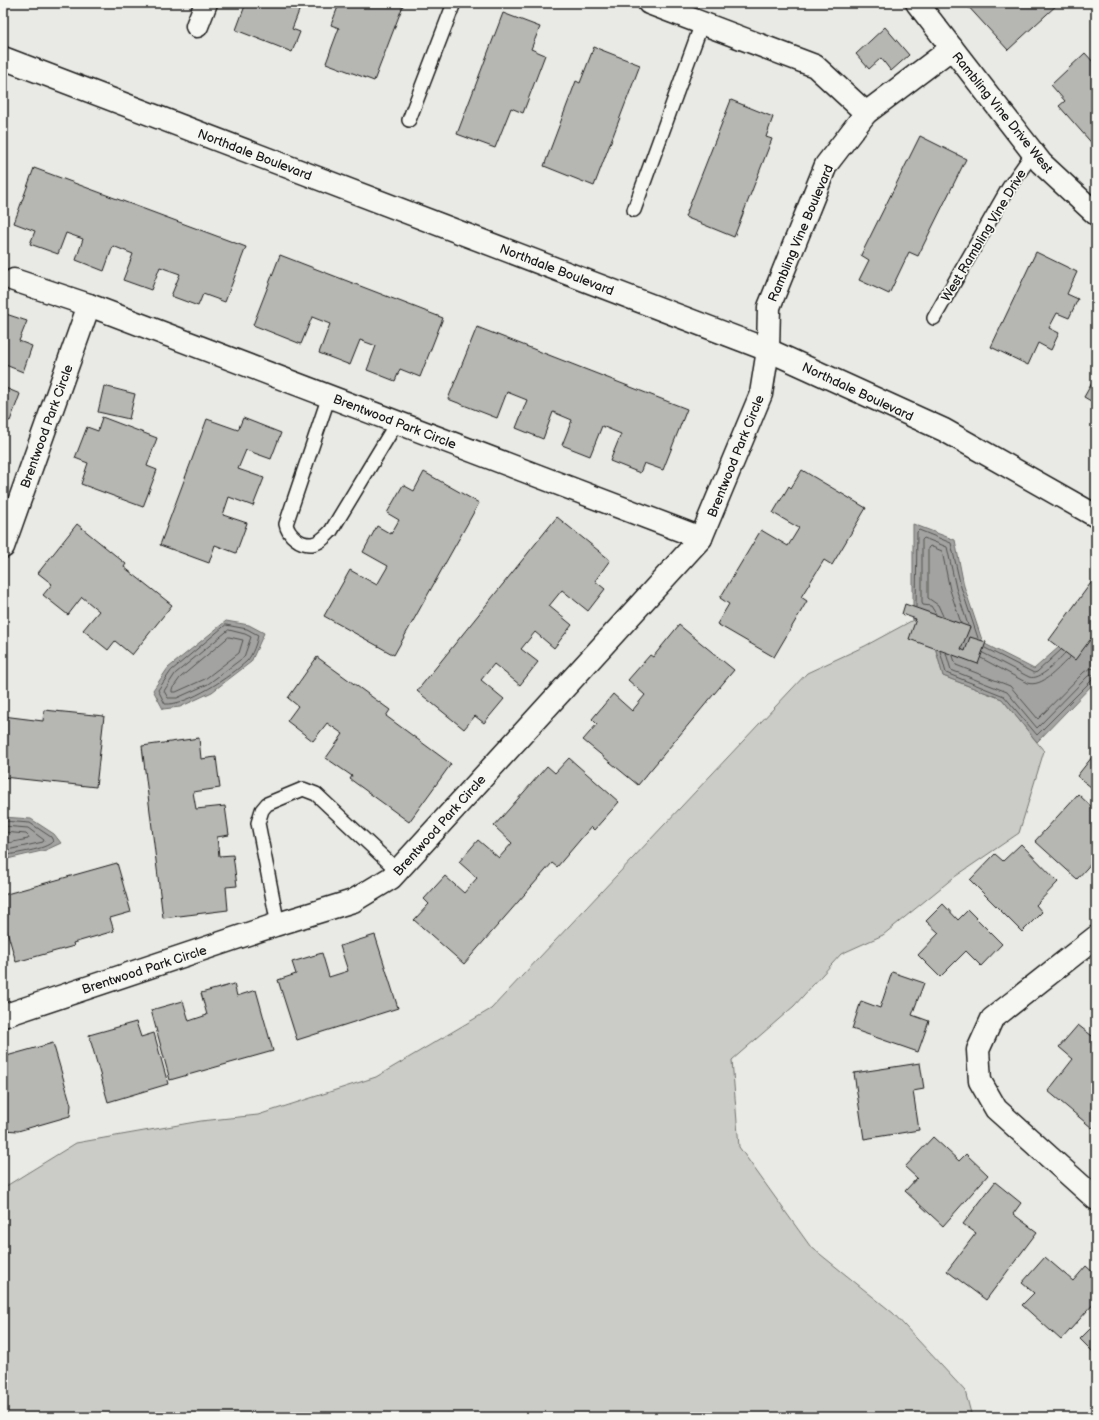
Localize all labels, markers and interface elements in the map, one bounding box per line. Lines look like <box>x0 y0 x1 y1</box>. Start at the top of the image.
street label: Rambling Vine Drive West <box>948 49 1056 176</box>
street label: Northdale Boulevard <box>195 126 314 184</box>
street label: Rambling Vine Boulevard <box>765 162 837 304</box>
street label: West Rambling Vine Drive <box>938 166 1030 305</box>
street label: Northdale Boulevard <box>497 241 616 299</box>
street label: Northdale Boulevard <box>799 359 916 425</box>
street label: Brentwood Park Circle <box>17 362 77 490</box>
street label: Brentwood Park Circle <box>331 391 459 453</box>
street label: Brentwood Park Circle <box>704 393 768 520</box>
street label: Brentwood Park Circle <box>390 772 490 880</box>
street label: Brentwood Park Circle <box>80 942 209 998</box>

